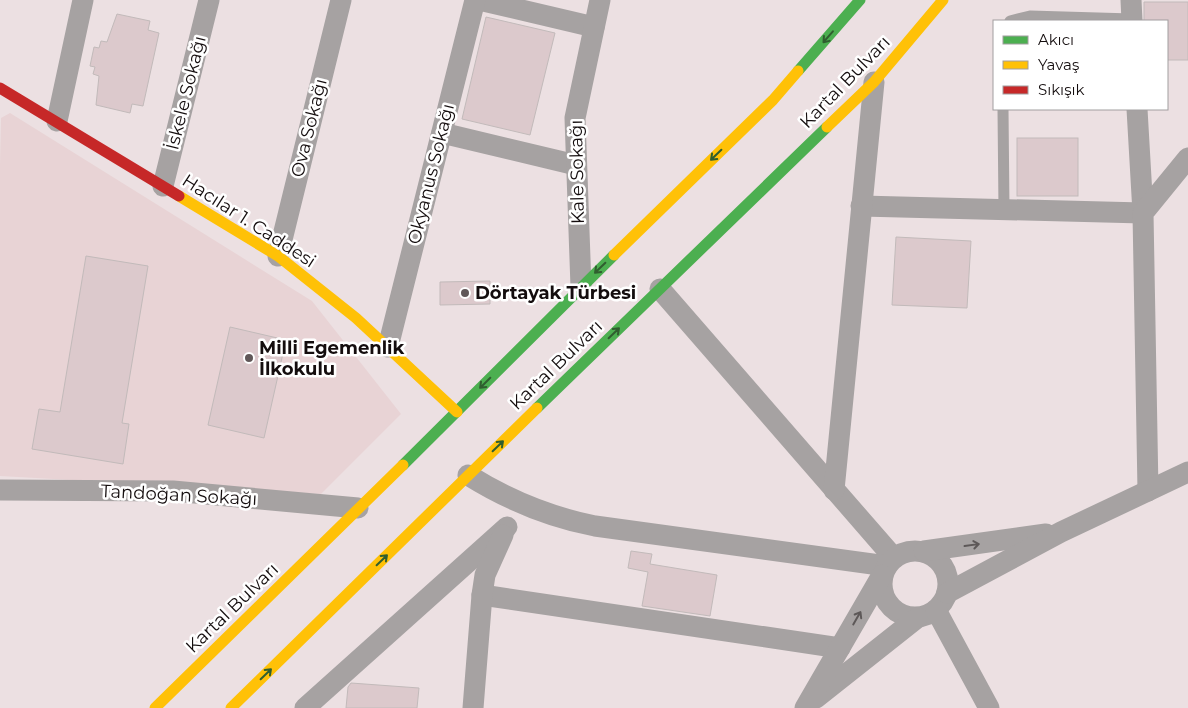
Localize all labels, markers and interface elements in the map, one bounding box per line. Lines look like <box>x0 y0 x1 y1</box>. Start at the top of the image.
legend <box>993 20 1168 110</box>
one-way arrow <box>822 30 833 43</box>
text: Akıcı <box>1038 30 1074 49</box>
street label: Kartal Bulvarı <box>795 31 895 133</box>
street label: İskele Sokağı <box>161 34 211 152</box>
text: Yavaş <box>1038 55 1079 74</box>
street label: Ova Sokağı <box>286 77 332 179</box>
text: Sıkışık <box>1038 80 1085 99</box>
street label: Okyanus Sokağı <box>403 102 459 246</box>
street label: Kale Sokağı <box>565 120 589 224</box>
one-way arrow <box>710 149 723 161</box>
street label: Hacılar 1. Caddesi <box>178 170 320 272</box>
one-way arrow <box>594 262 606 275</box>
place label: Dörtayak Türbesi <box>475 282 636 304</box>
marker: Dörtayak Türbesi <box>459 287 471 299</box>
street label: Kartal Bulvarı <box>505 315 607 415</box>
one-way arrow <box>608 327 621 339</box>
place label: Milli Egemenlik İlkokulu <box>259 337 405 380</box>
marker: Milli Egemenlik İlkokulu <box>243 352 255 364</box>
one-way arrow <box>479 377 491 390</box>
one-way arrow <box>491 440 504 452</box>
street label: Tandoğan Sokağı <box>100 480 258 510</box>
one-way arrow <box>963 539 979 549</box>
one-way arrow <box>375 554 388 566</box>
street label: Kartal Bulvarı <box>181 558 283 658</box>
one-way arrow <box>853 612 863 626</box>
one-way arrow <box>259 668 272 680</box>

